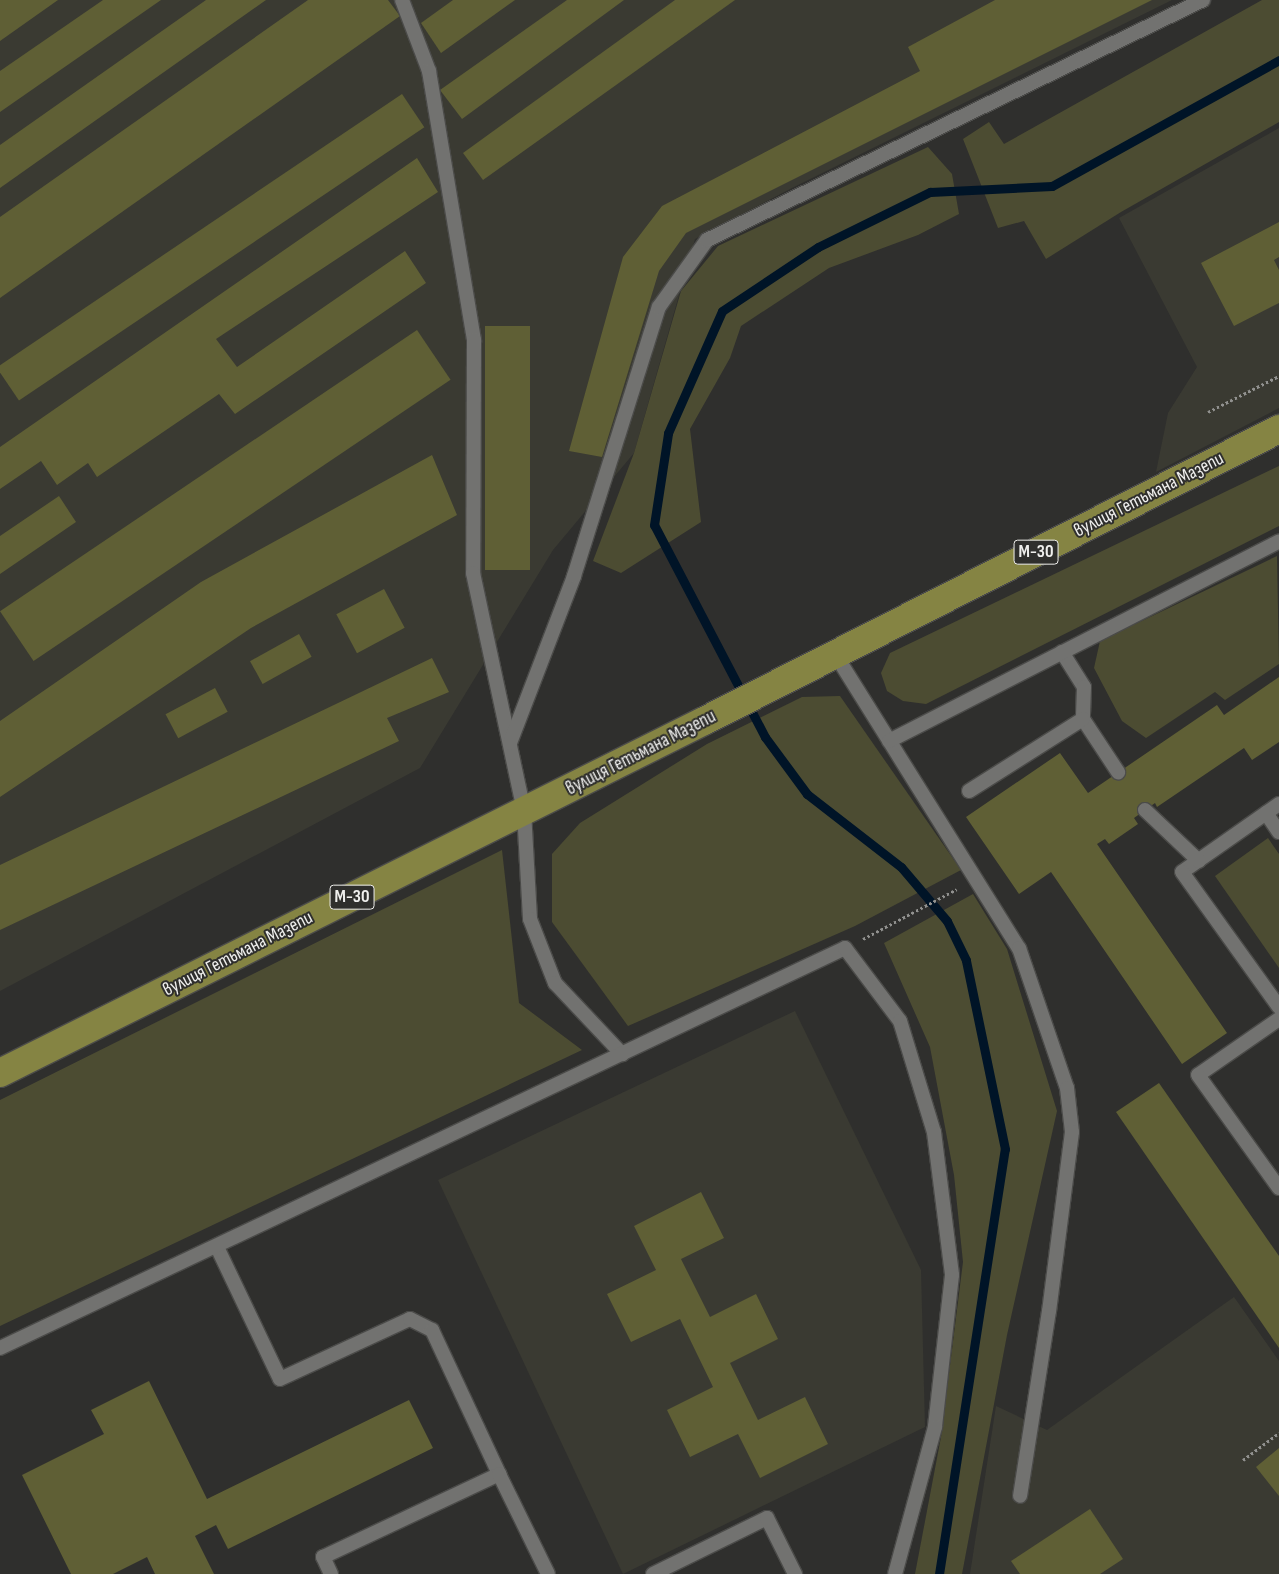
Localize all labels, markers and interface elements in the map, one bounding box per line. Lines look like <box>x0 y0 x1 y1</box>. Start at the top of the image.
street label: вулиця Гетьмана Мазепи <box>1070 447 1228 543</box>
road number: М-30 <box>1014 536 1058 568</box>
street label: вулиця Гетьмана Мазепи <box>562 705 720 801</box>
road number: М-30 <box>330 882 374 912</box>
street label: вулиця Гетьмана Мазепи <box>159 906 317 1002</box>

